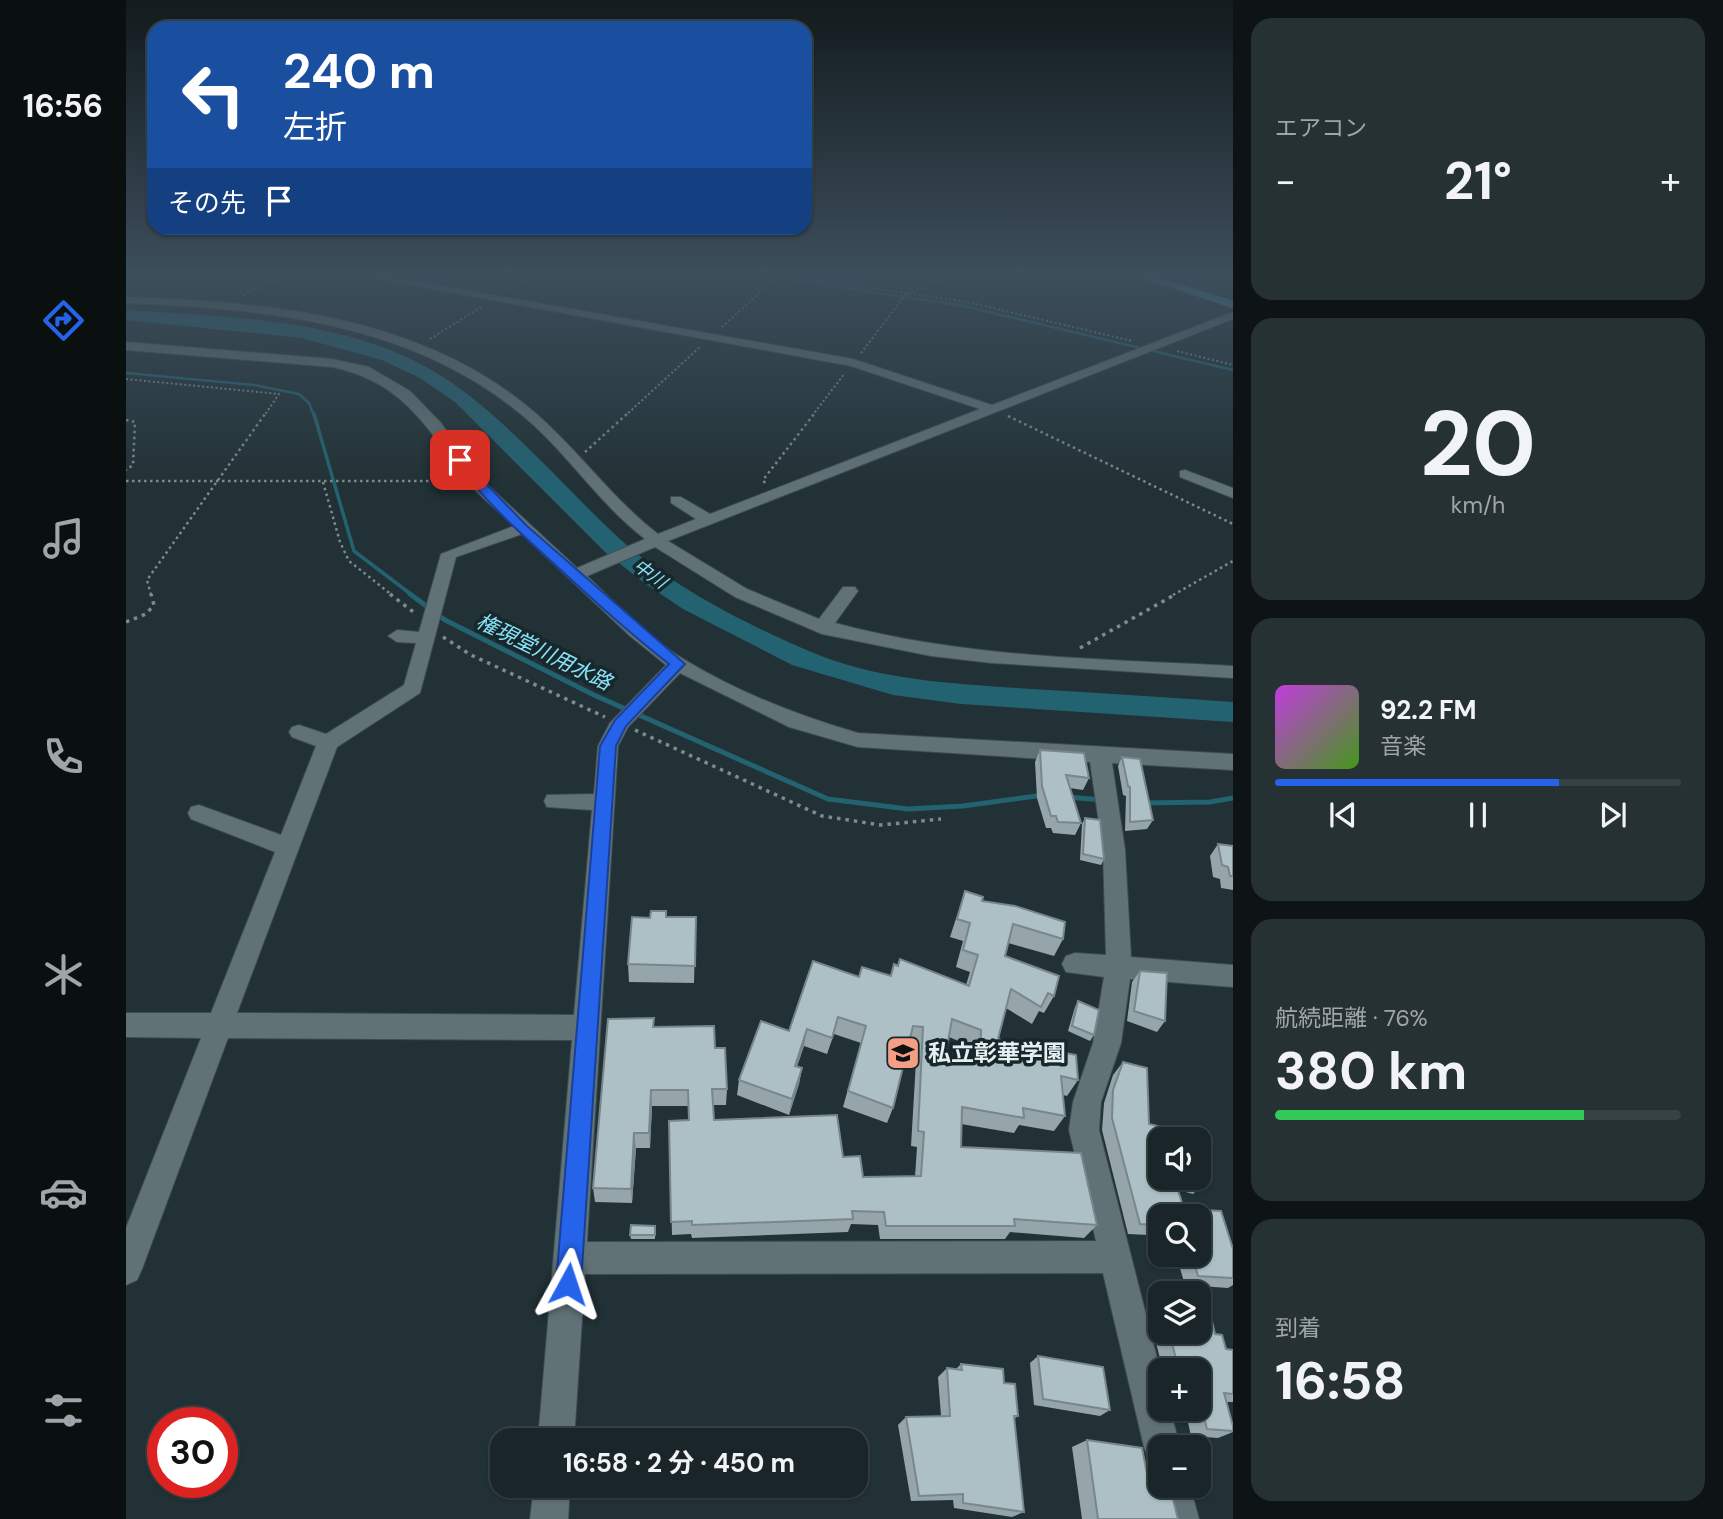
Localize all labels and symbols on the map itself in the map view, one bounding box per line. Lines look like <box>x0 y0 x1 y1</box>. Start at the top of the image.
pin <box>430 430 490 490</box>
water label: 中川 <box>628 554 673 595</box>
water label: 権現堂川用水路 <box>472 607 618 698</box>
school or university icon: 私立彰華学園 <box>884 1034 922 1072</box>
place label: 私立彰華学園 <box>928 1038 1066 1068</box>
position arrow <box>531 1247 605 1321</box>
speed limit sign: 30 <box>147 1407 238 1498</box>

